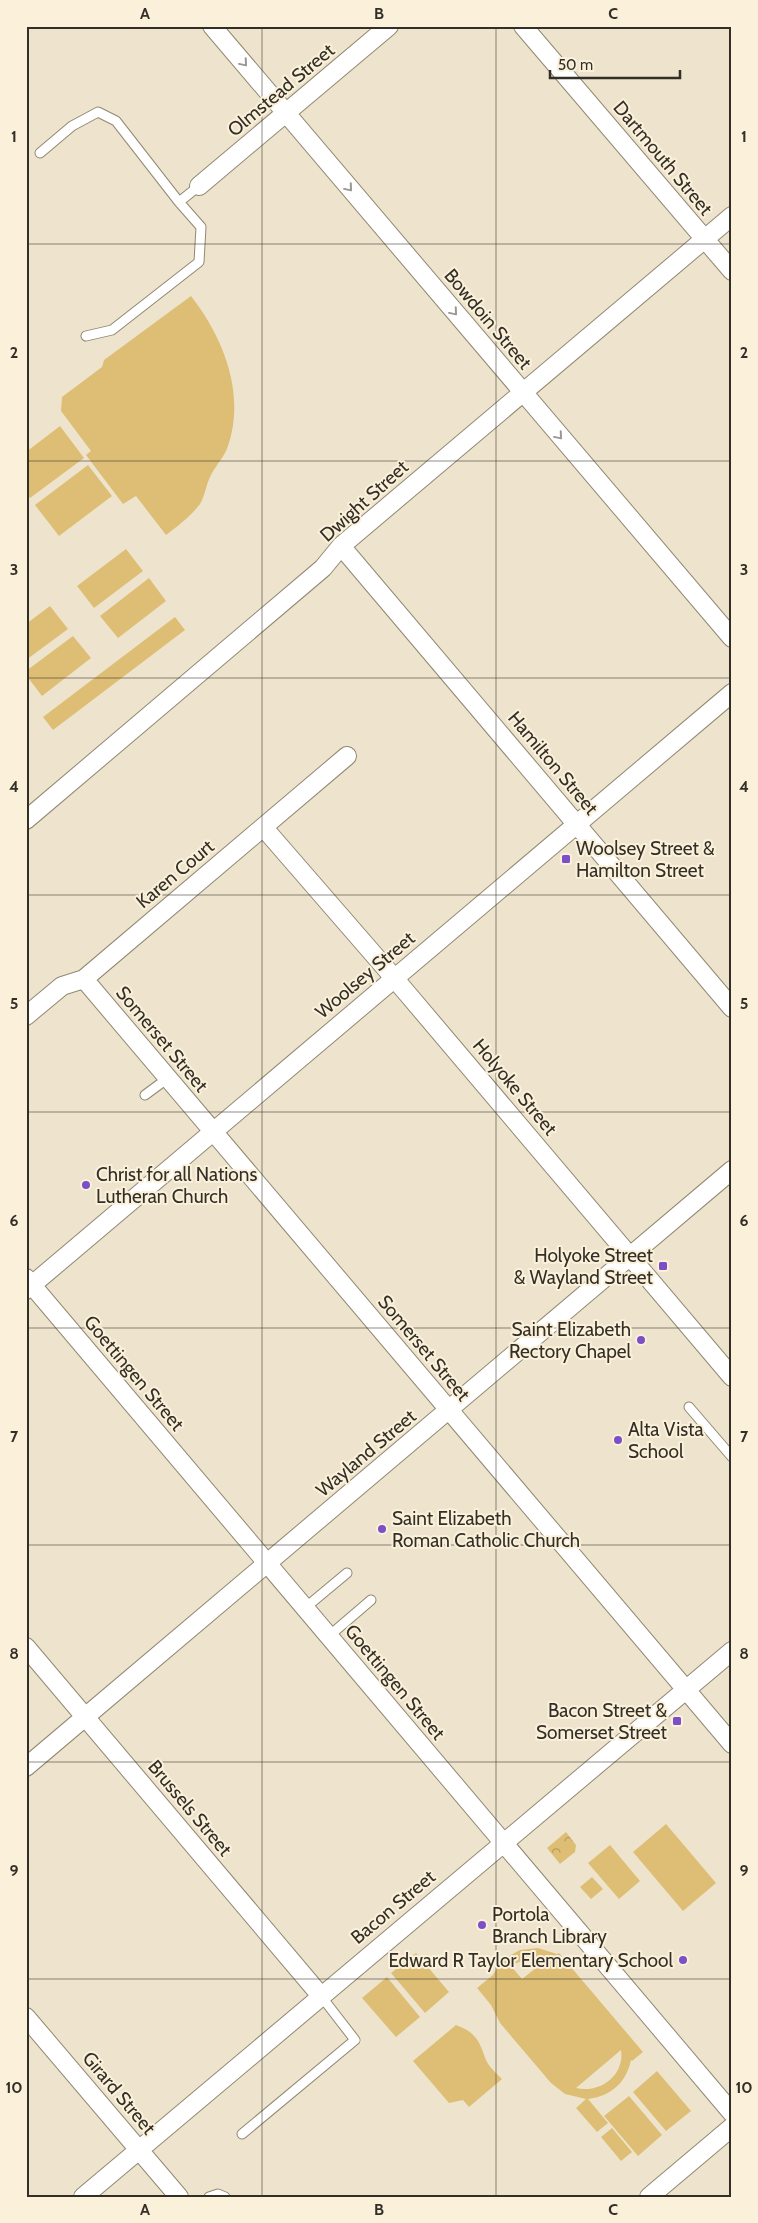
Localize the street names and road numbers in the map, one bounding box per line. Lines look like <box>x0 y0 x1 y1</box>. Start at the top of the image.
street label: Olmstead Street <box>223 38 340 141</box>
street label: Dartmouth Street <box>609 96 718 220</box>
street label: Bowdoin Street <box>439 264 537 374</box>
street label: Dwight Street <box>315 455 413 547</box>
street label: Hamilton Street <box>503 707 603 820</box>
street label: Karen Court <box>131 834 219 913</box>
street label: Woolsey Street <box>311 926 420 1023</box>
street label: Somerset Street <box>111 981 213 1097</box>
street label: Holyoke Street <box>468 1034 562 1140</box>
street label: Somerset Street <box>373 1290 475 1406</box>
street label: Goettingen Street <box>79 1311 189 1436</box>
street label: Wayland Street <box>311 1404 421 1501</box>
street label: Goettingen Street <box>340 1620 450 1745</box>
street label: Brussels Street <box>143 1755 237 1861</box>
street label: Bacon Street <box>346 1865 440 1949</box>
street label: Girard Street <box>78 2047 161 2140</box>

